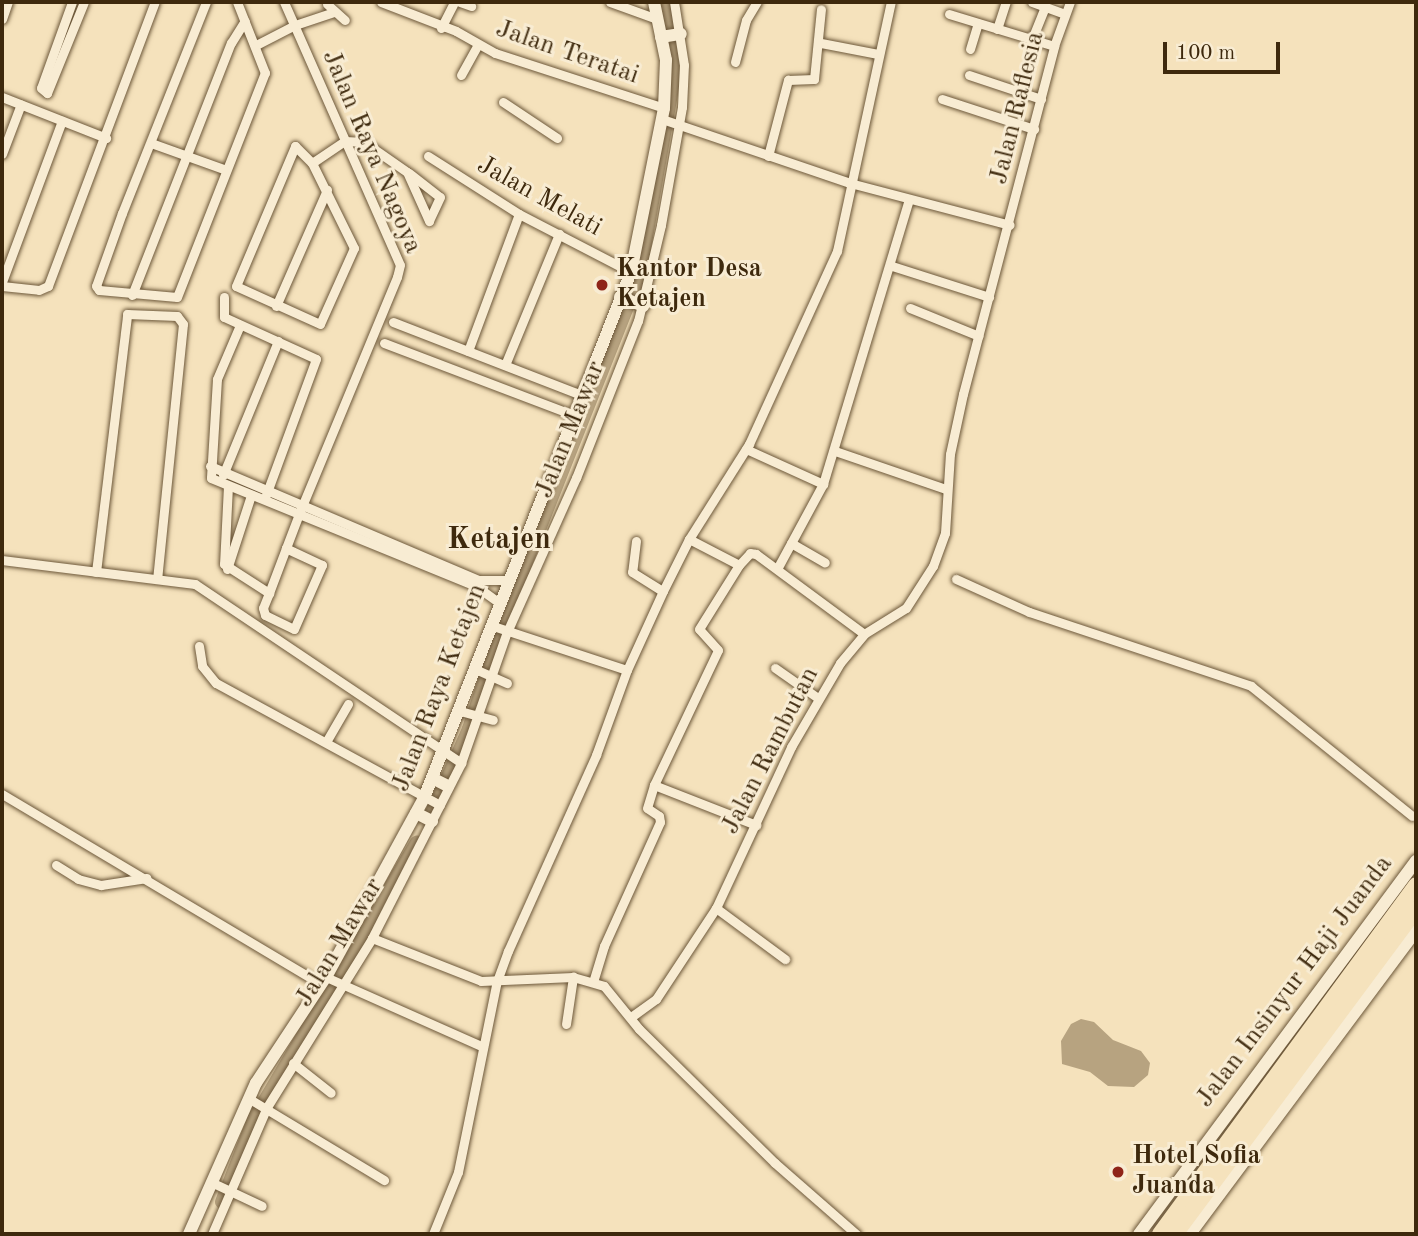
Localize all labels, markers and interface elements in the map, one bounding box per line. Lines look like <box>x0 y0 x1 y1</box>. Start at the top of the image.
street label: Jalan Teratai <box>491 14 643 92</box>
street label: Jalan Raflesia <box>984 28 1052 188</box>
scale bar <box>1166 28 1283 72</box>
text: 100 m <box>1176 43 1235 64</box>
street label: Jalan Raya Nagoya <box>314 46 428 258</box>
street label: Jalan Melati <box>471 150 607 244</box>
place label: Kantor Desa Ketajen <box>616 254 762 316</box>
marker: Kantor Desa Ketajen <box>594 277 610 293</box>
street label: Jalan Mawar <box>529 357 613 503</box>
district label: Ketajen <box>447 522 551 558</box>
street label: Jalan Raya Ketajen <box>386 580 494 796</box>
street label: Jalan Rambutan <box>715 662 827 840</box>
street label: Jalan Insinyur Haji Juanda <box>1190 850 1400 1114</box>
street label: Jalan Mawar <box>289 873 391 1013</box>
place label: Hotel Sofia Juanda <box>1132 1141 1261 1202</box>
marker: Hotel Sofia Juanda <box>1110 1164 1126 1180</box>

